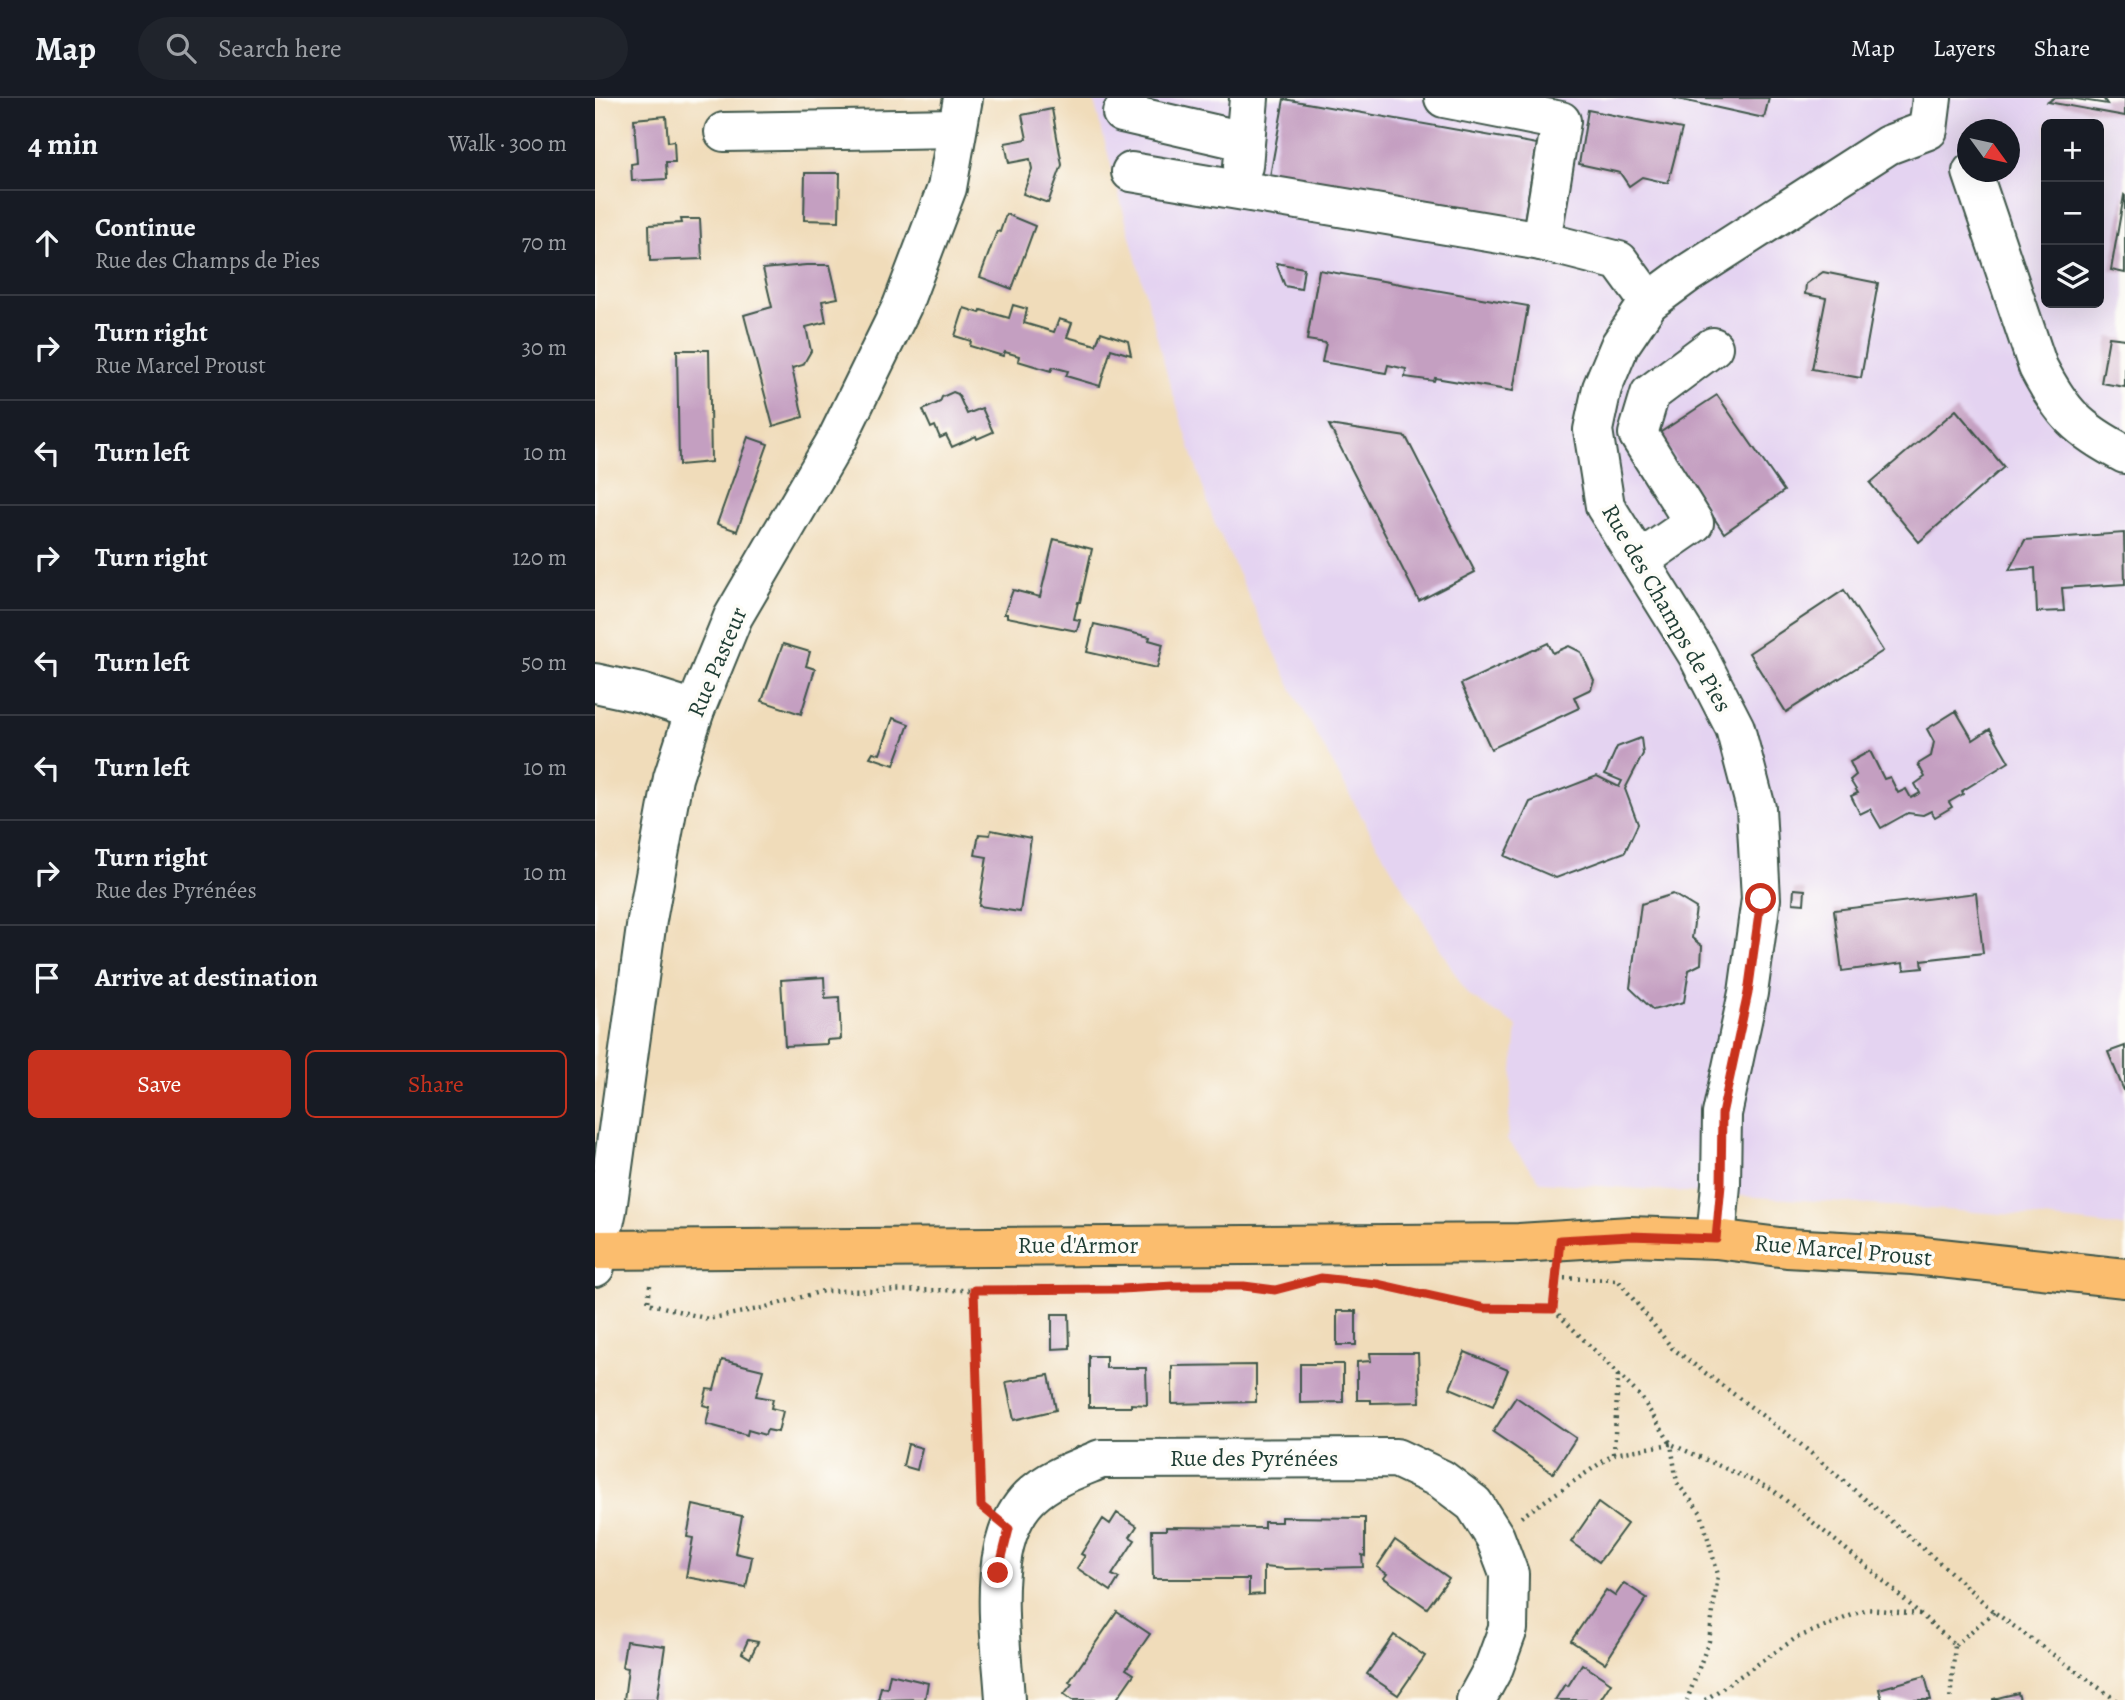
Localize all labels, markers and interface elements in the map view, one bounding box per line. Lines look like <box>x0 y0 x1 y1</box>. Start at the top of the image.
search box <box>138 17 628 80</box>
text: Map <box>35 26 96 71</box>
icon: search <box>162 29 200 67</box>
text: Search here <box>218 31 342 66</box>
text: Map <box>1851 32 1895 64</box>
text: Layers <box>1933 32 1996 64</box>
text: Share <box>2034 32 2090 64</box>
north arrow <box>1957 119 2020 182</box>
map controls <box>2041 119 2104 308</box>
button: + <box>2041 119 2104 182</box>
text: 4 min <box>28 124 98 164</box>
text: Walk · 300 m <box>448 128 567 159</box>
button: − <box>2041 182 2104 245</box>
text: Continue <box>95 210 196 245</box>
icon: ahead <box>28 224 66 262</box>
text: 70 m <box>521 227 567 258</box>
text: Rue des Champs de Pies <box>95 245 320 276</box>
button: layers <box>2041 245 2104 308</box>
text: Turn right <box>95 315 208 350</box>
icon: right <box>28 329 66 367</box>
text: 30 m <box>521 332 567 363</box>
text: Rue Marcel Proust <box>95 350 266 381</box>
icon: left <box>28 434 66 472</box>
text: Turn left <box>95 435 190 470</box>
text: 10 m <box>523 437 567 468</box>
street label: Rue des Champs de Pies <box>1594 498 1740 718</box>
icon: right <box>28 539 66 577</box>
text: Turn right <box>95 540 208 575</box>
text: 120 m <box>512 542 567 573</box>
street label: Rue Pasteur <box>679 602 755 722</box>
icon: left <box>28 644 66 682</box>
text: Turn left <box>95 645 190 680</box>
text: 50 m <box>521 647 567 678</box>
icon: left <box>28 749 66 787</box>
text: Turn left <box>95 750 190 785</box>
text: 10 m <box>523 752 567 783</box>
text: Turn right <box>95 840 208 875</box>
icon: right <box>28 854 66 892</box>
text: 10 m <box>523 857 567 888</box>
text: Rue des Pyrénées <box>95 875 257 906</box>
route start <box>1745 883 1776 914</box>
icon: arrive <box>28 959 66 997</box>
text: Arrive at destination <box>95 960 318 995</box>
button: Save <box>28 1050 291 1118</box>
button: Share <box>305 1050 567 1118</box>
street label: Rue Marcel Proust <box>1753 1226 1933 1274</box>
street label: Rue d'Armor <box>1018 1229 1138 1261</box>
street label: Rue des Pyrénées <box>1170 1442 1338 1474</box>
route end <box>982 1557 1013 1588</box>

